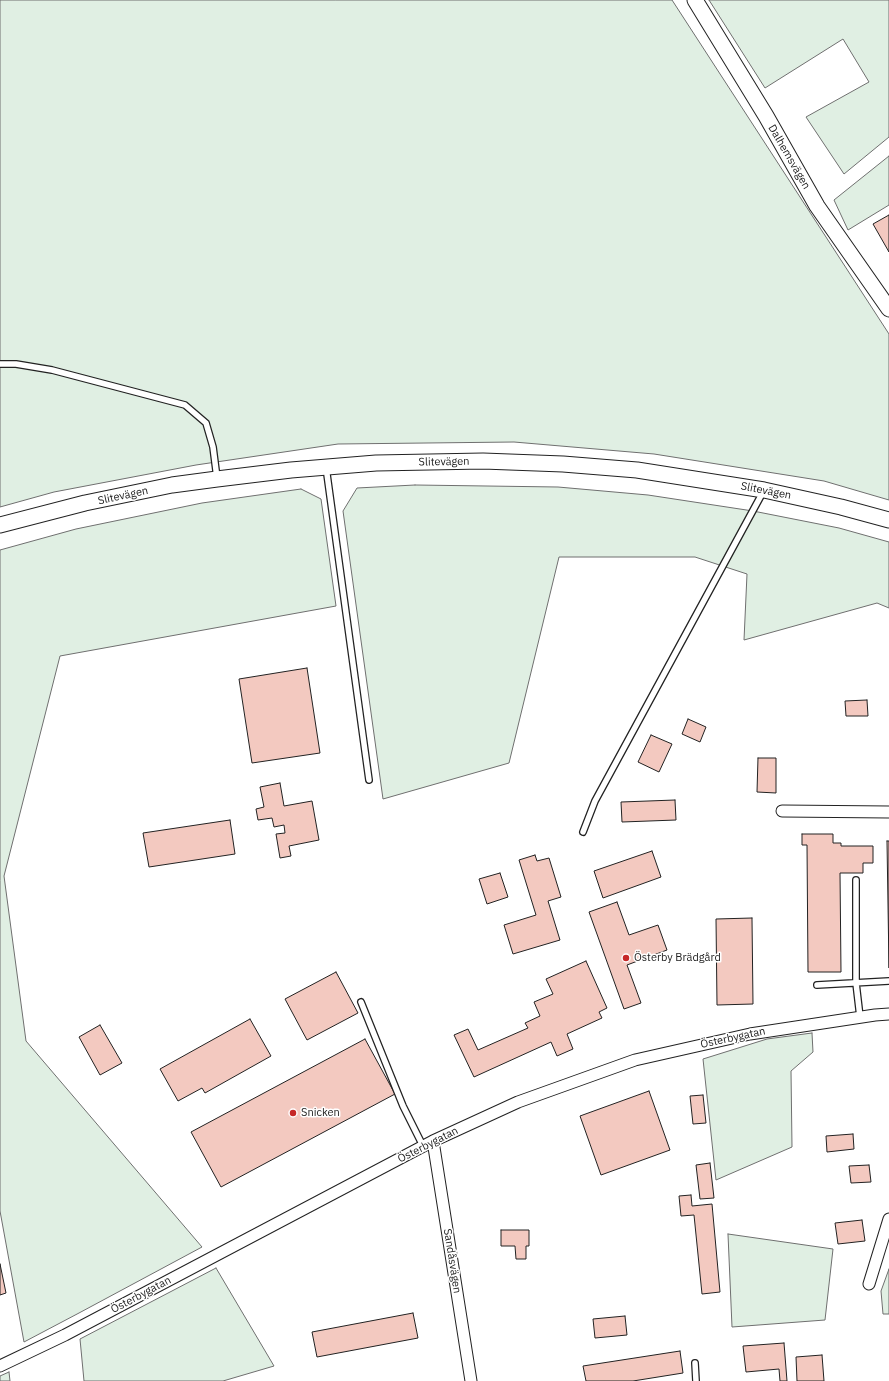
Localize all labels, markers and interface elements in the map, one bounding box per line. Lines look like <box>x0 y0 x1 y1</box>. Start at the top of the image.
street label: Dalhemsvägen <box>765 122 813 192</box>
street label: Slitevägen <box>418 455 470 469</box>
street label: Slitevägen <box>740 480 792 502</box>
street label: Slitevägen <box>97 484 149 508</box>
place label: Österby Brädgård <box>634 951 721 965</box>
marker: Österby Brädgård <box>621 953 631 963</box>
street label: Österbygatan <box>699 1025 767 1051</box>
place label: Snicken <box>301 1106 340 1120</box>
marker: Snicken <box>288 1108 298 1118</box>
street label: Österbygatan <box>396 1124 460 1166</box>
street label: Sandåsvägen <box>440 1228 464 1294</box>
street label: Österbygatan <box>109 1274 173 1316</box>

